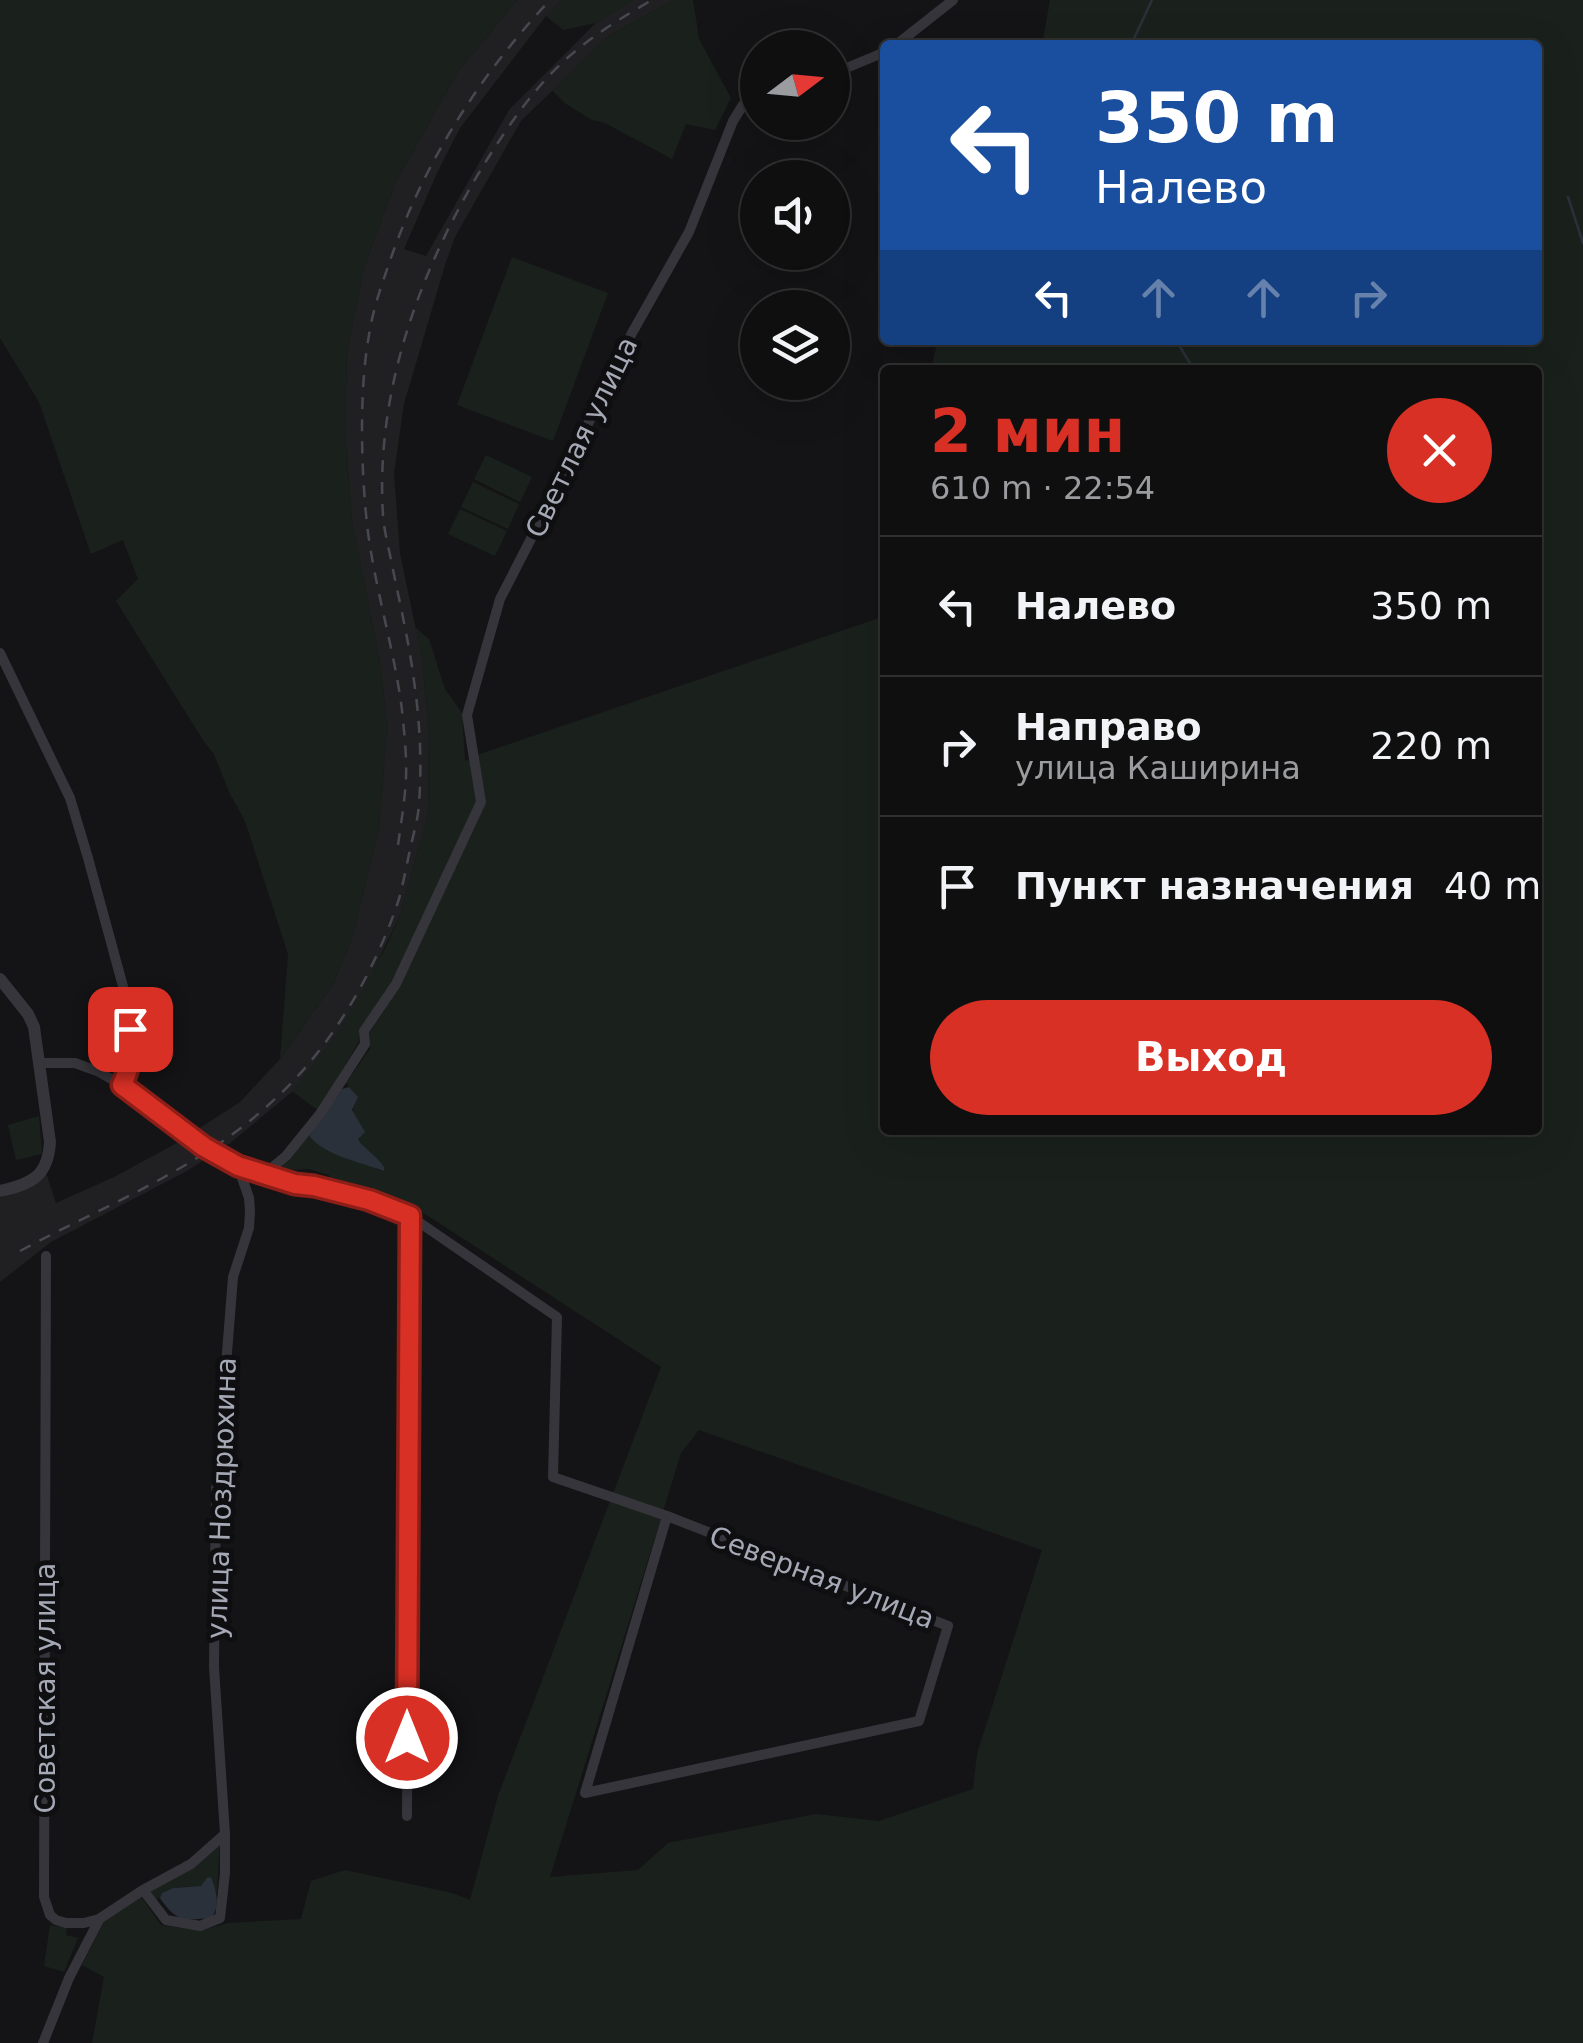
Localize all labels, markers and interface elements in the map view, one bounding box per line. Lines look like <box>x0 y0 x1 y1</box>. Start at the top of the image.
north arrow <box>740 30 850 140</box>
map controls <box>740 30 850 400</box>
text: 350 m <box>1095 77 1338 159</box>
icon: left <box>930 80 1060 210</box>
button: sound <box>740 160 850 270</box>
text: Налево <box>1095 161 1267 214</box>
icon: left <box>1026 270 1081 325</box>
icon: ahead <box>1131 270 1186 325</box>
icon: ahead <box>1236 270 1291 325</box>
icon: right <box>1341 270 1396 325</box>
button: layers <box>740 290 850 400</box>
street label: Светлая улица <box>519 331 644 543</box>
text: 2 мин <box>930 396 1125 466</box>
button: close <box>1387 398 1492 503</box>
text: 610 m · 22:54 <box>930 469 1155 507</box>
icon: left <box>930 579 985 634</box>
text: Налево <box>1015 584 1176 628</box>
text: 350 m <box>1370 584 1492 628</box>
text: Направо <box>1015 705 1202 749</box>
icon: right <box>930 719 985 774</box>
text: 220 m <box>1370 724 1492 768</box>
text: улица Каширина <box>1015 749 1301 787</box>
icon: arrive <box>930 859 985 914</box>
text: Пункт назначения <box>1015 864 1414 908</box>
text: 40 m <box>1444 864 1541 908</box>
pin <box>88 987 173 1072</box>
button: Выход <box>930 1000 1492 1115</box>
icon: arrive <box>103 1002 158 1057</box>
street label: улица Ноздрюхина <box>200 1357 243 1639</box>
street label: Северная улица <box>705 1519 939 1636</box>
street label: Советская улица <box>29 1563 62 1813</box>
position arrow <box>355 1686 459 1790</box>

